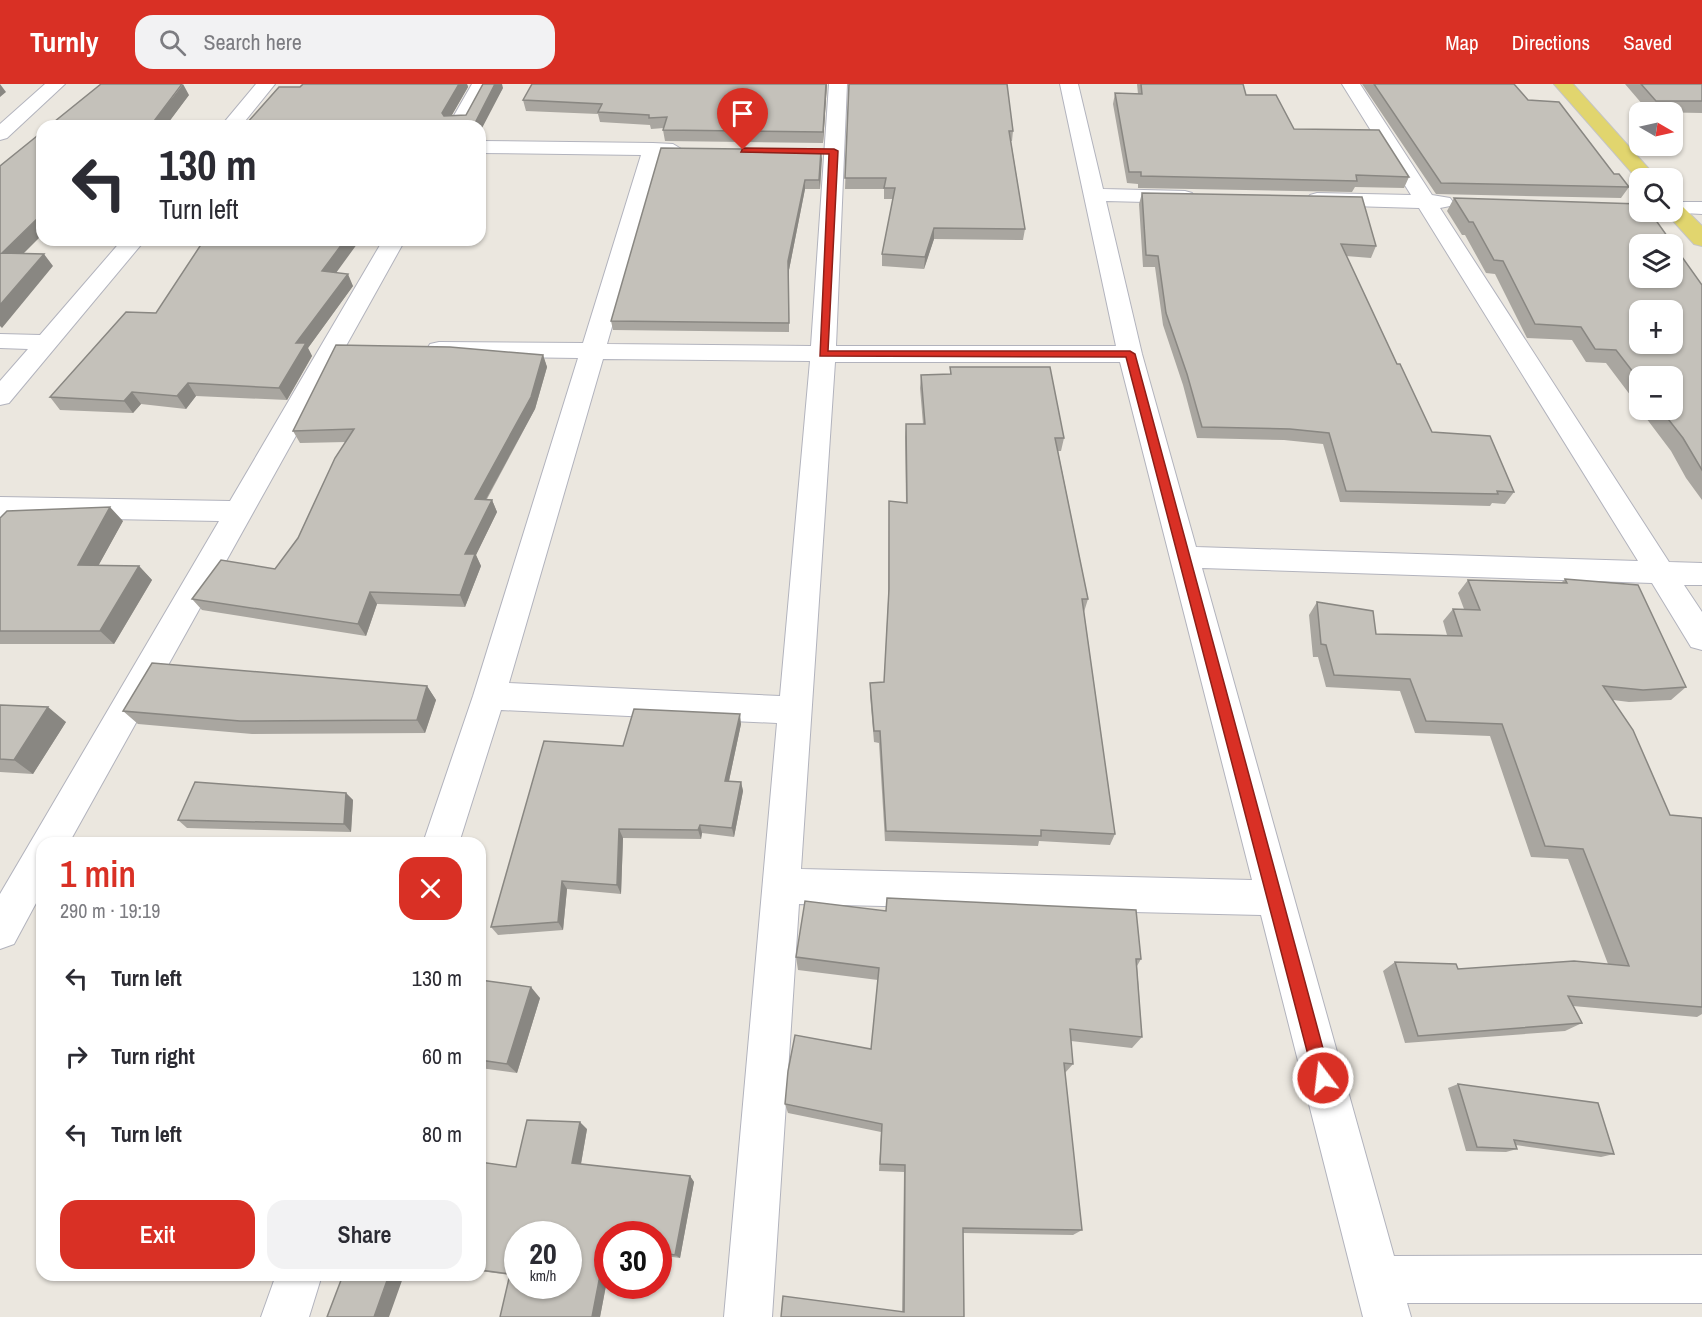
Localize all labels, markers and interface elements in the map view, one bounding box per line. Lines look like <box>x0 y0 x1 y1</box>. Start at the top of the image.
search box <box>135 15 555 69</box>
text: Turnly <box>30 23 99 61</box>
icon: search <box>156 26 189 59</box>
text: Search here <box>204 27 302 57</box>
text: Map <box>1445 28 1479 57</box>
text: Directions <box>1512 28 1590 57</box>
text: Saved <box>1623 28 1672 57</box>
pin <box>717 88 768 150</box>
icon: arrive <box>726 97 759 130</box>
north arrow <box>1629 102 1683 156</box>
map controls <box>1629 102 1683 420</box>
text: 130 m <box>159 137 257 193</box>
icon: left <box>60 144 138 222</box>
button: search <box>1629 168 1683 222</box>
text: Turn left <box>159 191 238 227</box>
button: layers <box>1629 234 1683 288</box>
button: + <box>1629 300 1683 354</box>
button: − <box>1629 366 1683 420</box>
text: 1 min <box>60 850 136 898</box>
button: close <box>399 857 462 920</box>
text: 290 m · 19:19 <box>60 897 160 924</box>
icon: left <box>60 962 93 995</box>
text: Turn left <box>111 963 182 993</box>
text: 130 m <box>412 963 462 993</box>
icon: right <box>60 1040 93 1073</box>
text: Turn right <box>111 1041 195 1071</box>
text: 60 m <box>422 1041 462 1071</box>
position arrow <box>1291 1046 1355 1110</box>
icon: left <box>60 1118 93 1151</box>
text: Turn left <box>111 1119 182 1149</box>
text: 80 m <box>422 1119 462 1149</box>
button: Exit <box>60 1200 255 1269</box>
button: Share <box>267 1200 462 1269</box>
speed limit sign: 30 <box>594 1221 672 1299</box>
text: 20 <box>529 1233 557 1273</box>
text: km/h <box>530 1265 556 1286</box>

